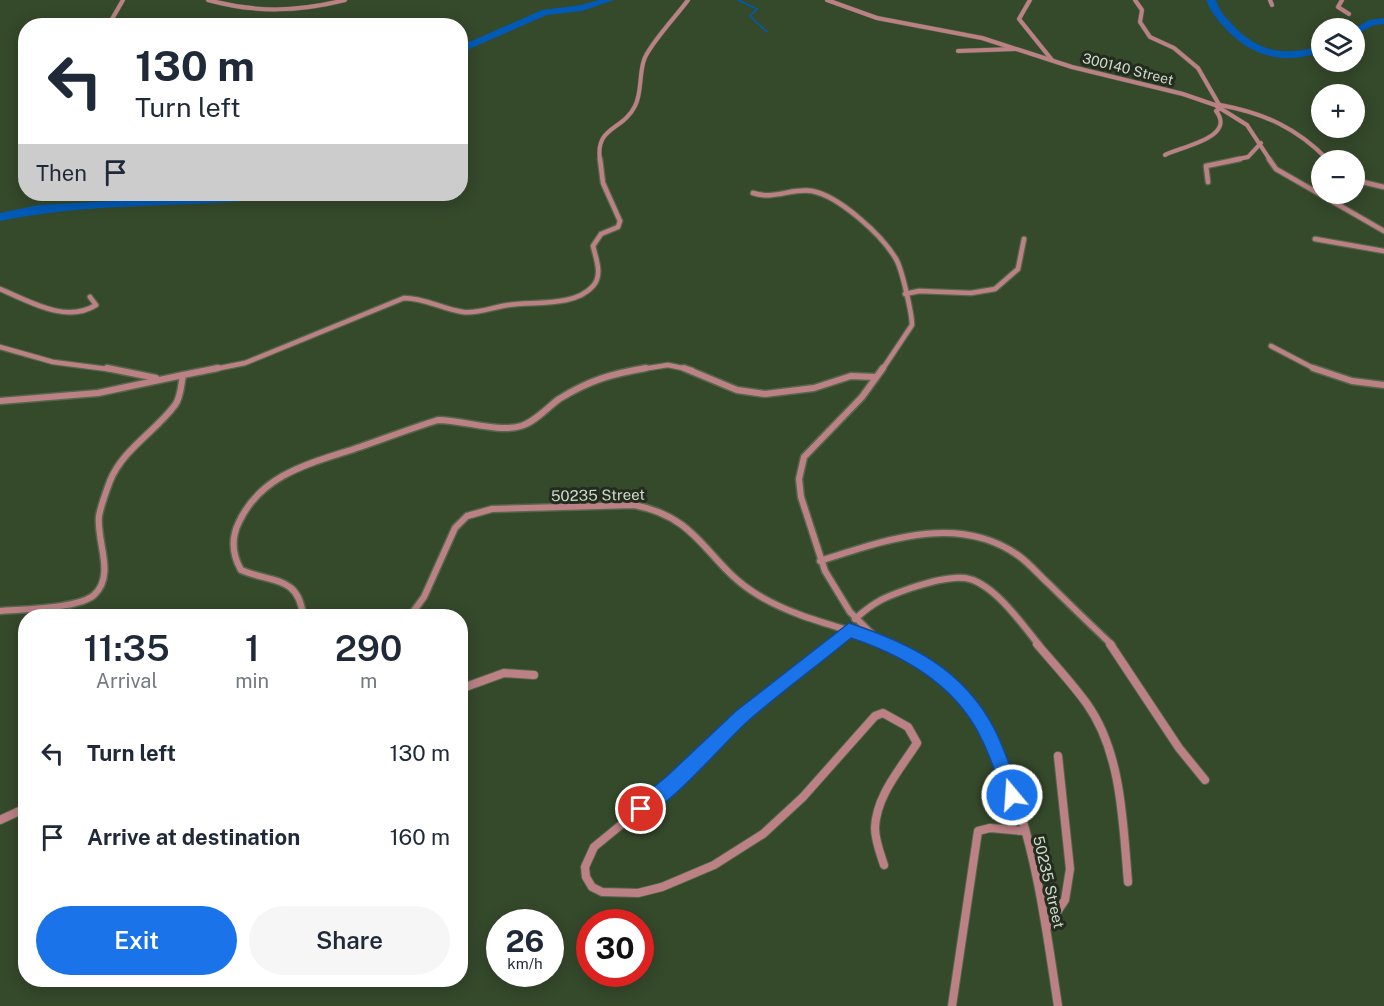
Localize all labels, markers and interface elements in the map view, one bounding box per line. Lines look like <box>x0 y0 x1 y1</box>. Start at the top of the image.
map controls <box>1311 18 1365 204</box>
button: layers <box>1311 18 1365 72</box>
text: 130 m <box>135 41 255 90</box>
icon: left <box>36 42 114 120</box>
street label: 300140 Street <box>1081 50 1175 88</box>
button: + <box>1311 84 1365 138</box>
text: Turn left <box>135 91 241 123</box>
button: − <box>1311 150 1365 204</box>
icon: arrive <box>99 156 132 189</box>
text: Then <box>36 160 87 186</box>
street label: 50235 Street <box>551 486 645 504</box>
text: 11:35 <box>84 627 170 669</box>
text: 1 <box>245 627 260 669</box>
text: 290 <box>335 627 403 669</box>
text: Arrival <box>96 669 157 693</box>
text: min <box>235 669 269 693</box>
text: m <box>360 669 377 693</box>
icon: left <box>36 737 69 770</box>
text: Turn left <box>87 740 176 766</box>
text: 130 m <box>389 740 450 766</box>
position arrow <box>980 763 1044 827</box>
pin <box>615 783 666 834</box>
icon: arrive <box>624 792 657 825</box>
icon: arrive <box>36 821 69 854</box>
text: Arrive at destination <box>87 824 300 850</box>
text: 160 m <box>390 824 450 850</box>
street label: 50235 Street <box>1030 834 1068 930</box>
button: Exit <box>36 906 237 975</box>
button: Share <box>249 906 450 975</box>
speed limit sign: 30 <box>576 909 654 987</box>
text: 26 <box>506 923 544 959</box>
text: km/h <box>507 955 543 972</box>

